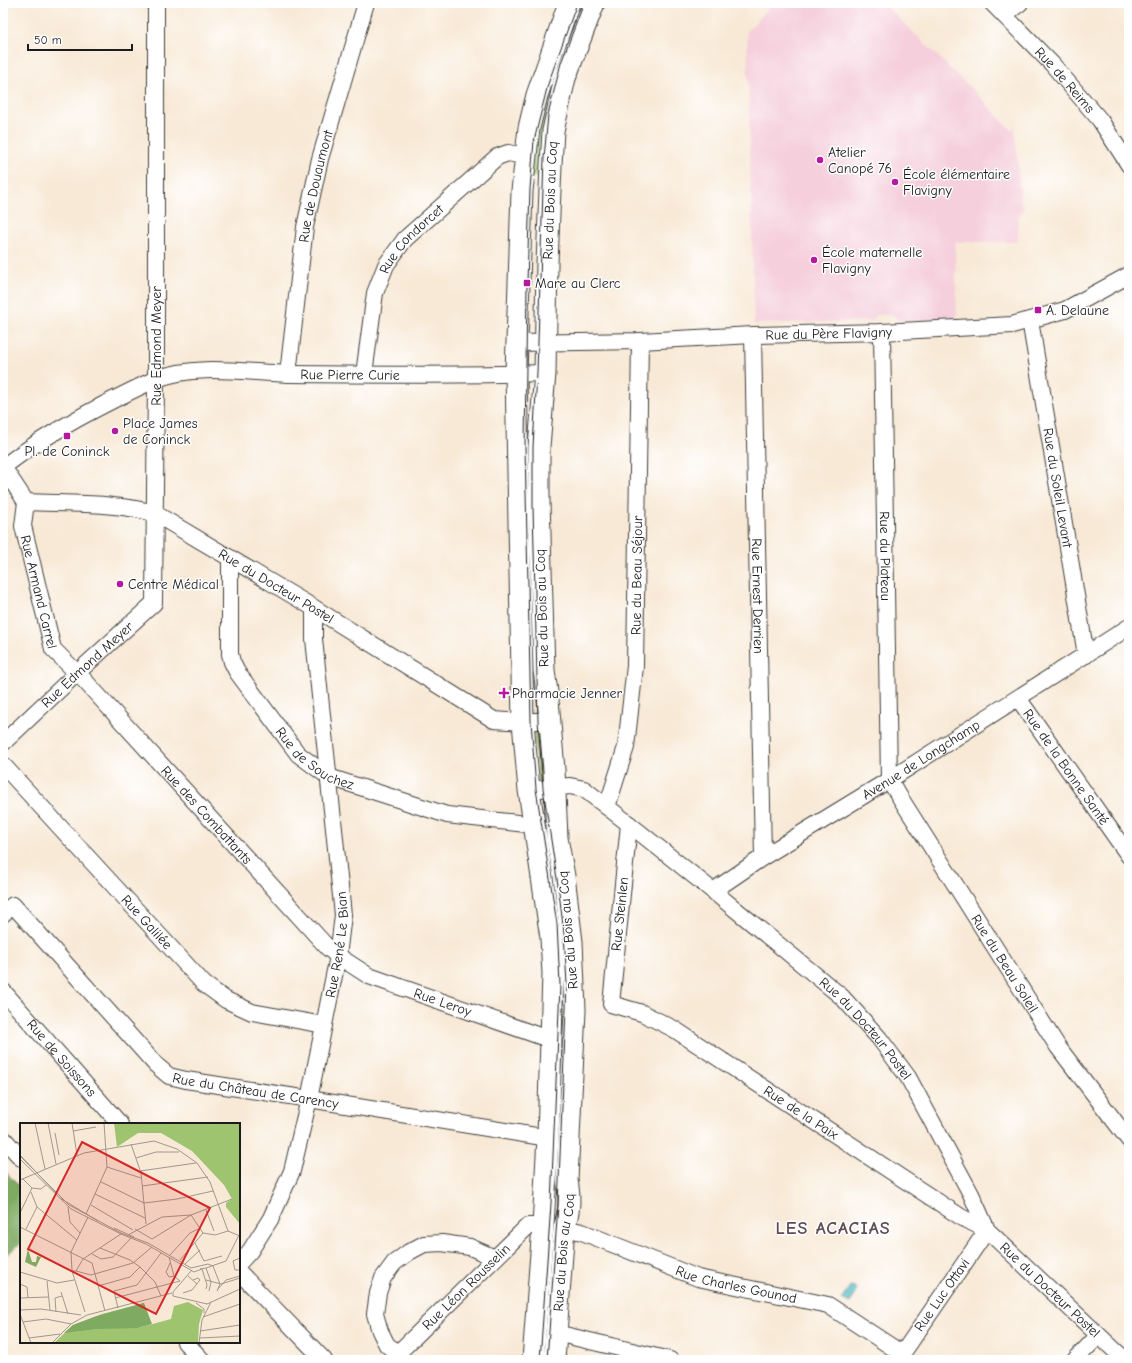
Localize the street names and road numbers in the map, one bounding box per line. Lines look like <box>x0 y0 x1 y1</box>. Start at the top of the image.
street label: Rue de Reims <box>1031 43 1099 116</box>
street label: Rue de Douaumont <box>295 127 337 243</box>
street label: Rue du Bois au Coq <box>539 141 561 260</box>
street label: Rue Condorcet <box>375 200 447 276</box>
street label: Rue Edmond Meyer <box>147 286 165 406</box>
street label: Rue du Père Flavigny <box>765 323 893 343</box>
street label: Rue Pierre Curie <box>300 366 400 383</box>
street label: Rue du Soleil Levant <box>1040 427 1077 550</box>
street label: Rue du Plateau <box>876 511 895 601</box>
street label: Rue du Beau Séjour <box>627 515 646 635</box>
street label: Rue Armand Carrel <box>17 533 61 650</box>
street label: Rue Ernest Derrien <box>748 538 768 654</box>
street label: Rue du Docteur Postel <box>215 545 337 627</box>
street label: Rue du Bois au Coq <box>531 548 553 668</box>
street label: Rue Edmond Meyer <box>37 617 137 711</box>
street label: Rue de la Bonne Santé <box>1020 705 1113 828</box>
street label: Avenue de Longchamp <box>859 716 983 803</box>
street label: Rue de Souchez <box>272 724 356 793</box>
street label: Rue des Combattants <box>158 762 256 868</box>
street label: Rue du Bois au Coq <box>554 870 582 990</box>
street label: Rue Steinlen <box>608 876 632 952</box>
street label: Rue Galilée <box>118 891 176 953</box>
street label: Rue René Le Bian <box>321 891 352 999</box>
street label: Rue du Beau Soleil <box>968 911 1042 1015</box>
street label: Rue du Docteur Postel <box>816 973 915 1083</box>
street label: Rue Leroy <box>412 984 475 1020</box>
street label: Rue de Soissons <box>23 1016 100 1100</box>
street label: Rue du Château de Carency <box>171 1069 341 1112</box>
street label: Rue de la Paix <box>761 1082 842 1143</box>
street label: Rue du Bois au Coq <box>549 1193 578 1312</box>
street label: Rue du Docteur Postel <box>997 1238 1104 1341</box>
street label: Rue Léon Rousselin <box>418 1240 513 1333</box>
street label: Rue Luc Ottavi <box>911 1255 973 1335</box>
street label: Rue Charles Gounod <box>673 1262 798 1307</box>

